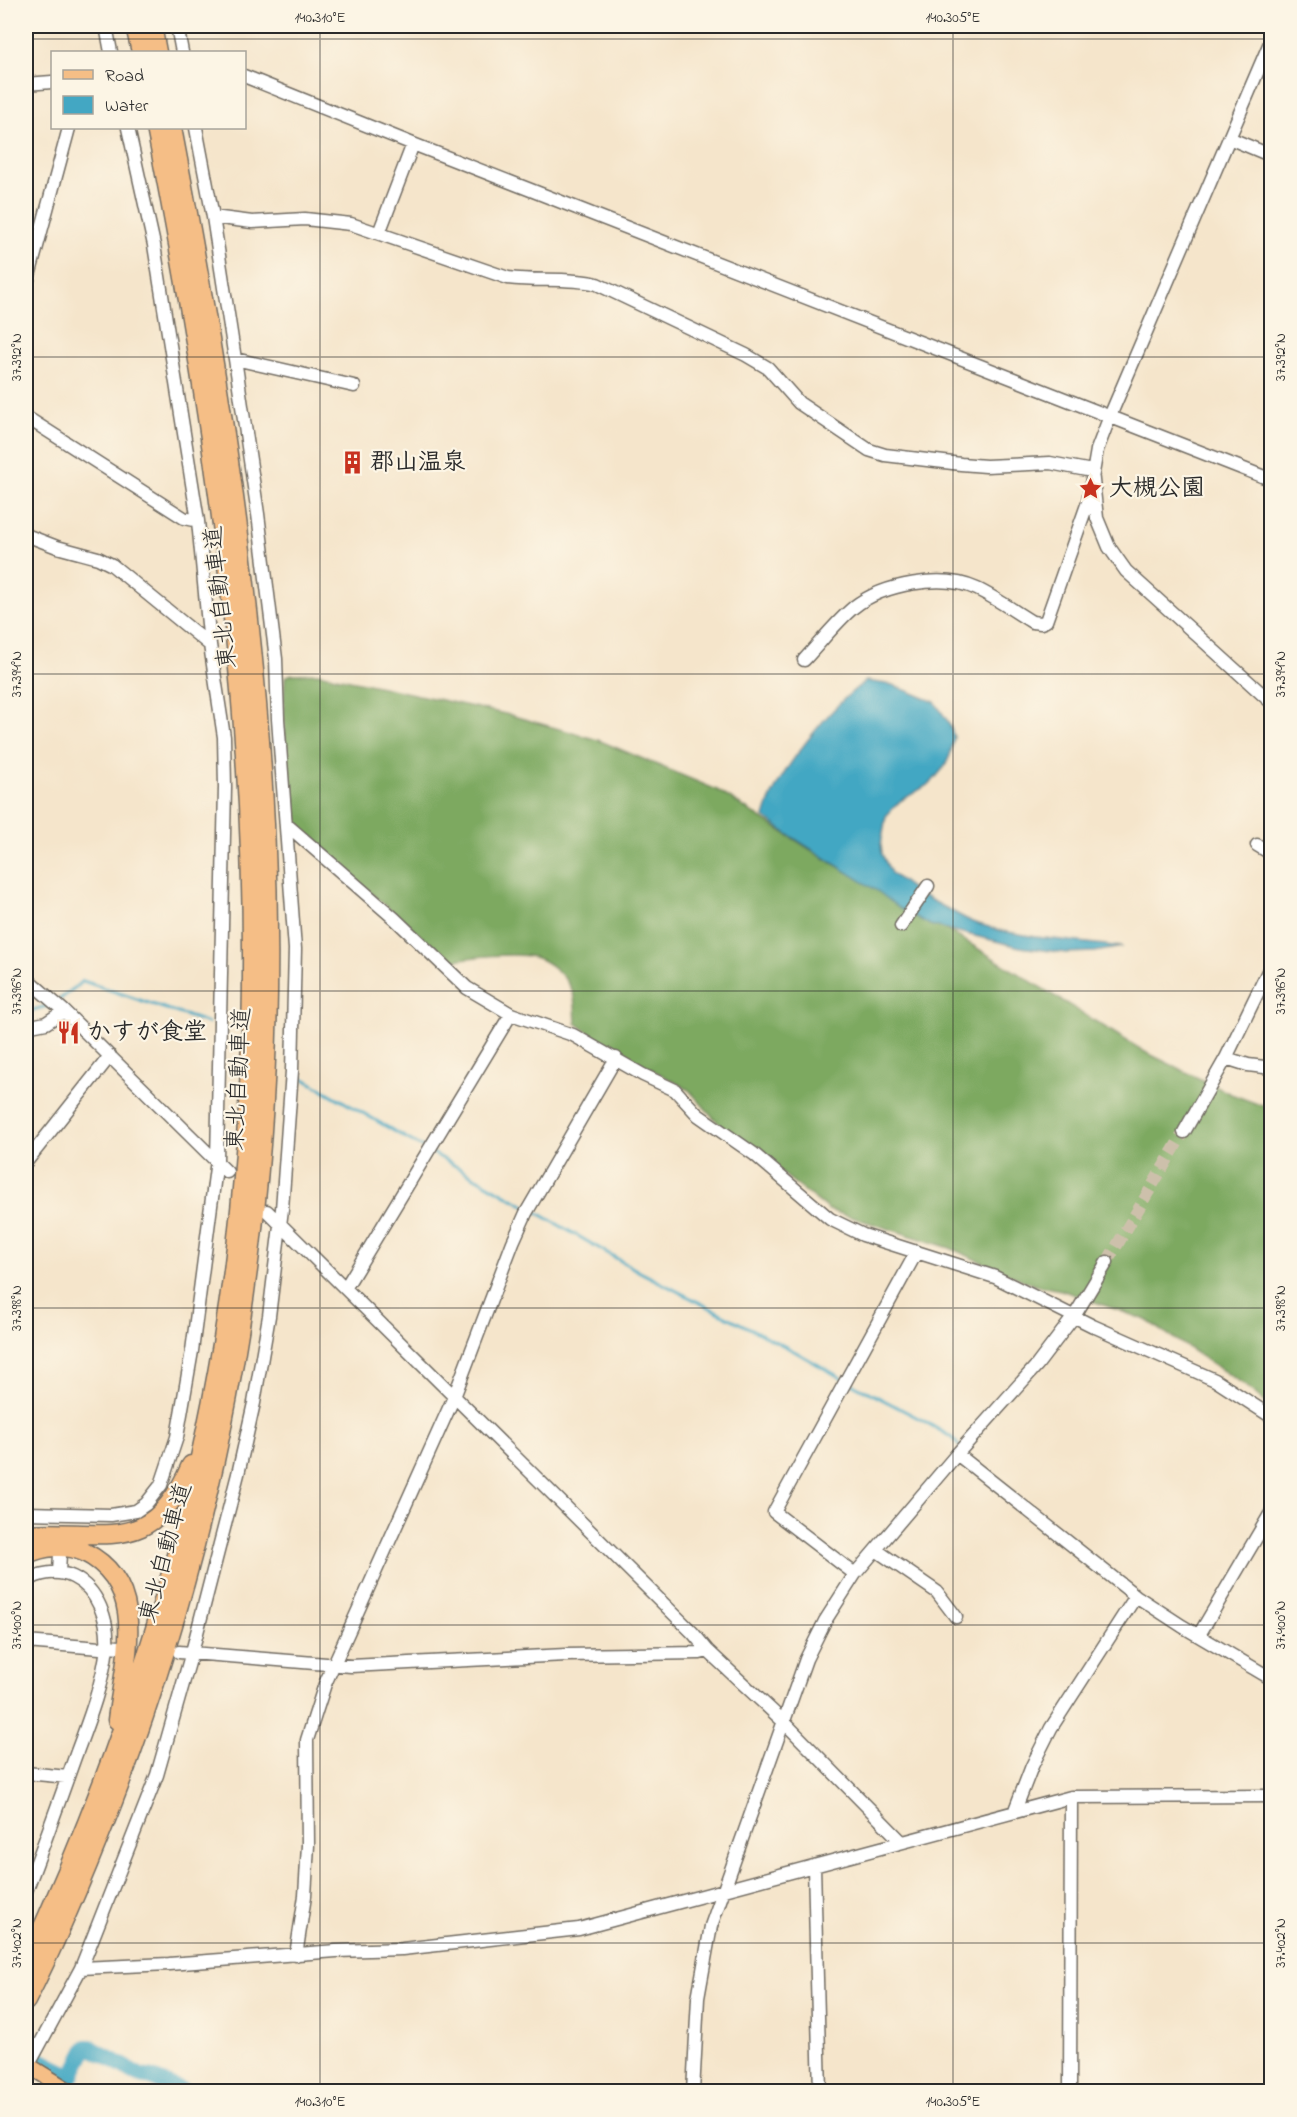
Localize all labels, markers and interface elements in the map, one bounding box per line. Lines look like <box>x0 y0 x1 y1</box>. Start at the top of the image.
text: 140.310°E <box>294 7 346 29</box>
text: 140.305°E <box>926 7 980 29</box>
legend <box>51 51 246 129</box>
text: Road <box>105 64 144 90</box>
text: Water <box>105 94 149 120</box>
text: 37.392°N <box>6 333 28 381</box>
text: 37.392°N <box>1270 333 1292 381</box>
place label: 郡山温泉 <box>370 446 466 481</box>
building icon: 郡山温泉 <box>339 450 365 476</box>
place label: 大槻公園 <box>1109 472 1205 507</box>
place icon: 大槻公園 <box>1078 476 1104 502</box>
street label: 東北自動車道 <box>197 524 247 670</box>
text: 37.394°N <box>6 651 28 697</box>
text: 37.394°N <box>1270 651 1292 697</box>
text: 37.396°N <box>6 968 28 1014</box>
text: 37.396°N <box>1270 968 1292 1014</box>
street label: 東北自動車道 <box>219 1006 261 1152</box>
place label: かすが食堂 <box>87 1016 207 1051</box>
restaurant icon: かすが食堂 <box>56 1020 82 1046</box>
text: 37.398°N <box>6 1285 28 1331</box>
text: 37.398°N <box>1270 1285 1292 1331</box>
street label: 東北自動車道 <box>131 1479 203 1627</box>
text: 37.400°N <box>6 1601 28 1649</box>
text: 37.400°N <box>1270 1601 1292 1649</box>
text: 37.402°N <box>6 1918 28 1968</box>
text: 37.402°N <box>1270 1918 1292 1968</box>
text: 140.310°E <box>294 2091 346 2113</box>
text: 140.305°E <box>926 2091 980 2113</box>

